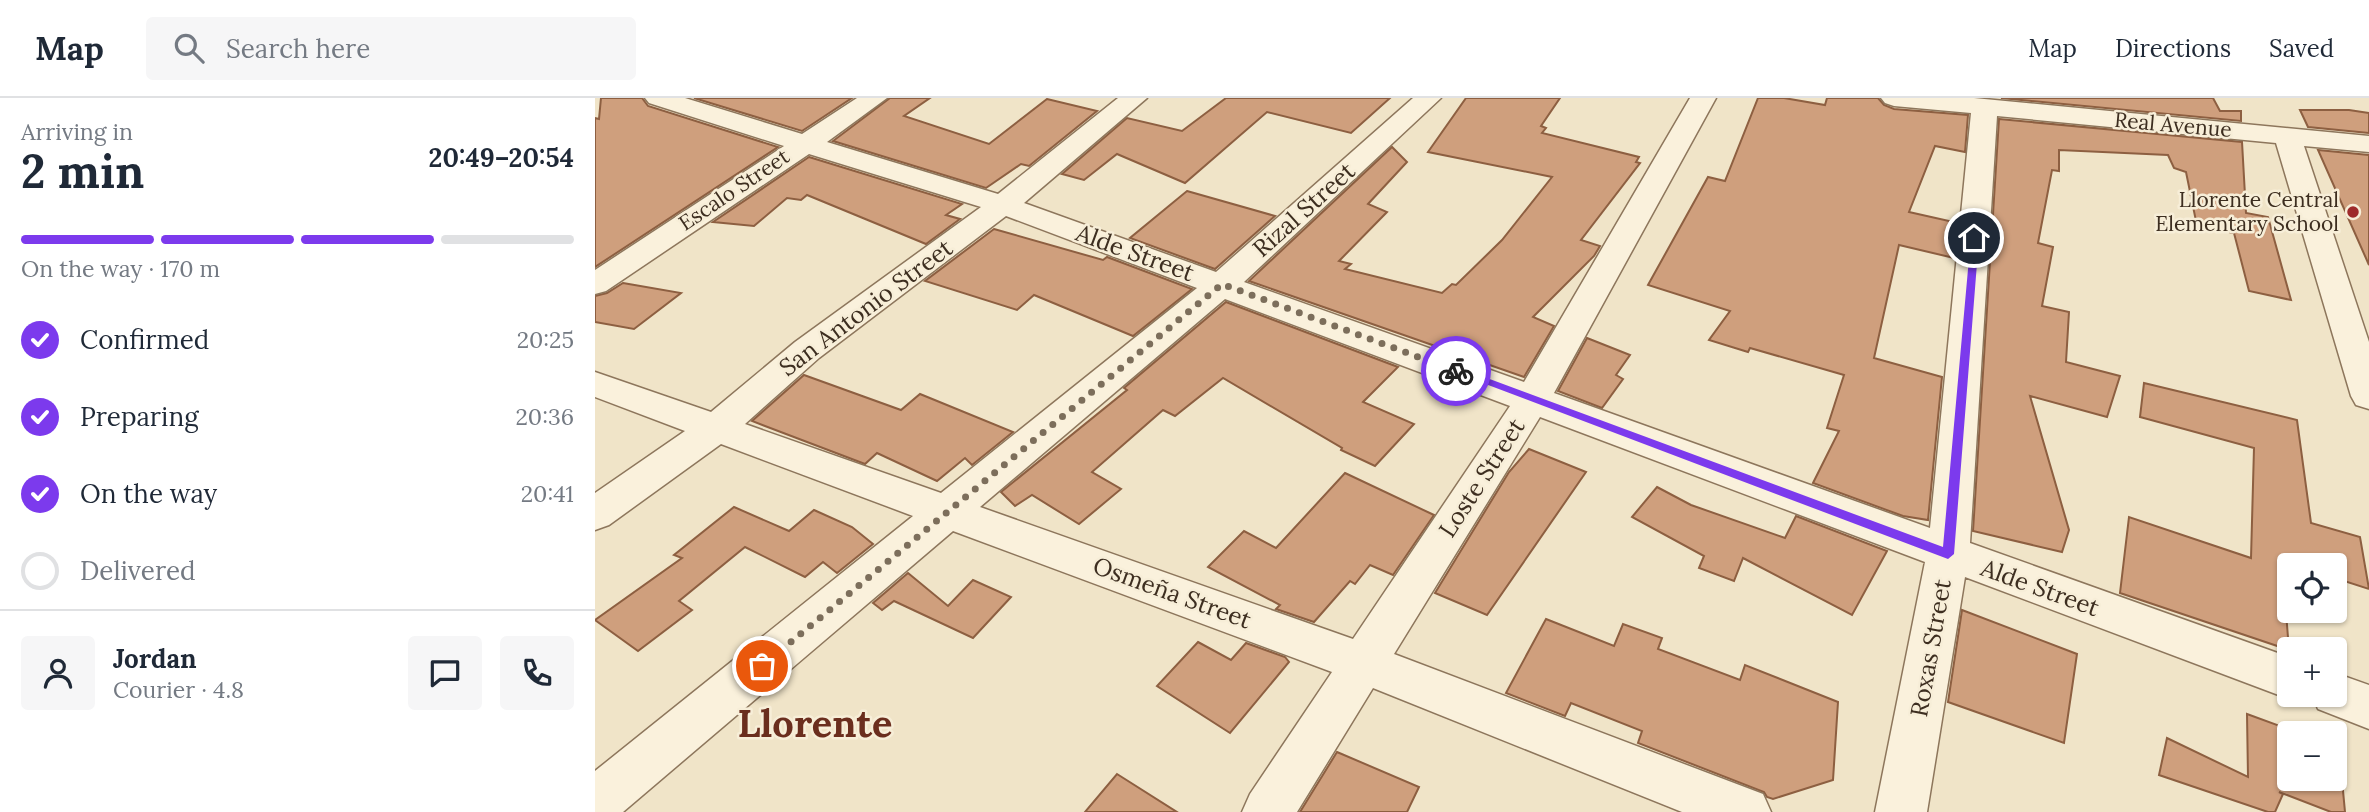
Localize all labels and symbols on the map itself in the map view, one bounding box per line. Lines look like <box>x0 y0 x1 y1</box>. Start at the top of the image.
street label: Real Avenue <box>2113 106 2233 143</box>
street label: Escalo Street <box>673 142 795 237</box>
street label: Rizal Street <box>1246 155 1362 264</box>
place label: Llorente Central Elementary School <box>2155 186 2339 237</box>
marker: Llorente Central Elementary School <box>2345 204 2361 220</box>
pin <box>1944 208 2004 268</box>
street label: Alde Street <box>1071 217 1199 288</box>
street label: San Antonio Street <box>773 232 959 383</box>
courier <box>1421 336 1491 406</box>
street label: Loste Street <box>1432 412 1532 543</box>
street label: Osmeña Street <box>1089 550 1256 636</box>
street label: Alde Street <box>1976 552 2104 623</box>
street label: Roxas Street <box>1903 576 1958 719</box>
pin <box>732 636 792 696</box>
district label: Llorente <box>738 699 892 747</box>

